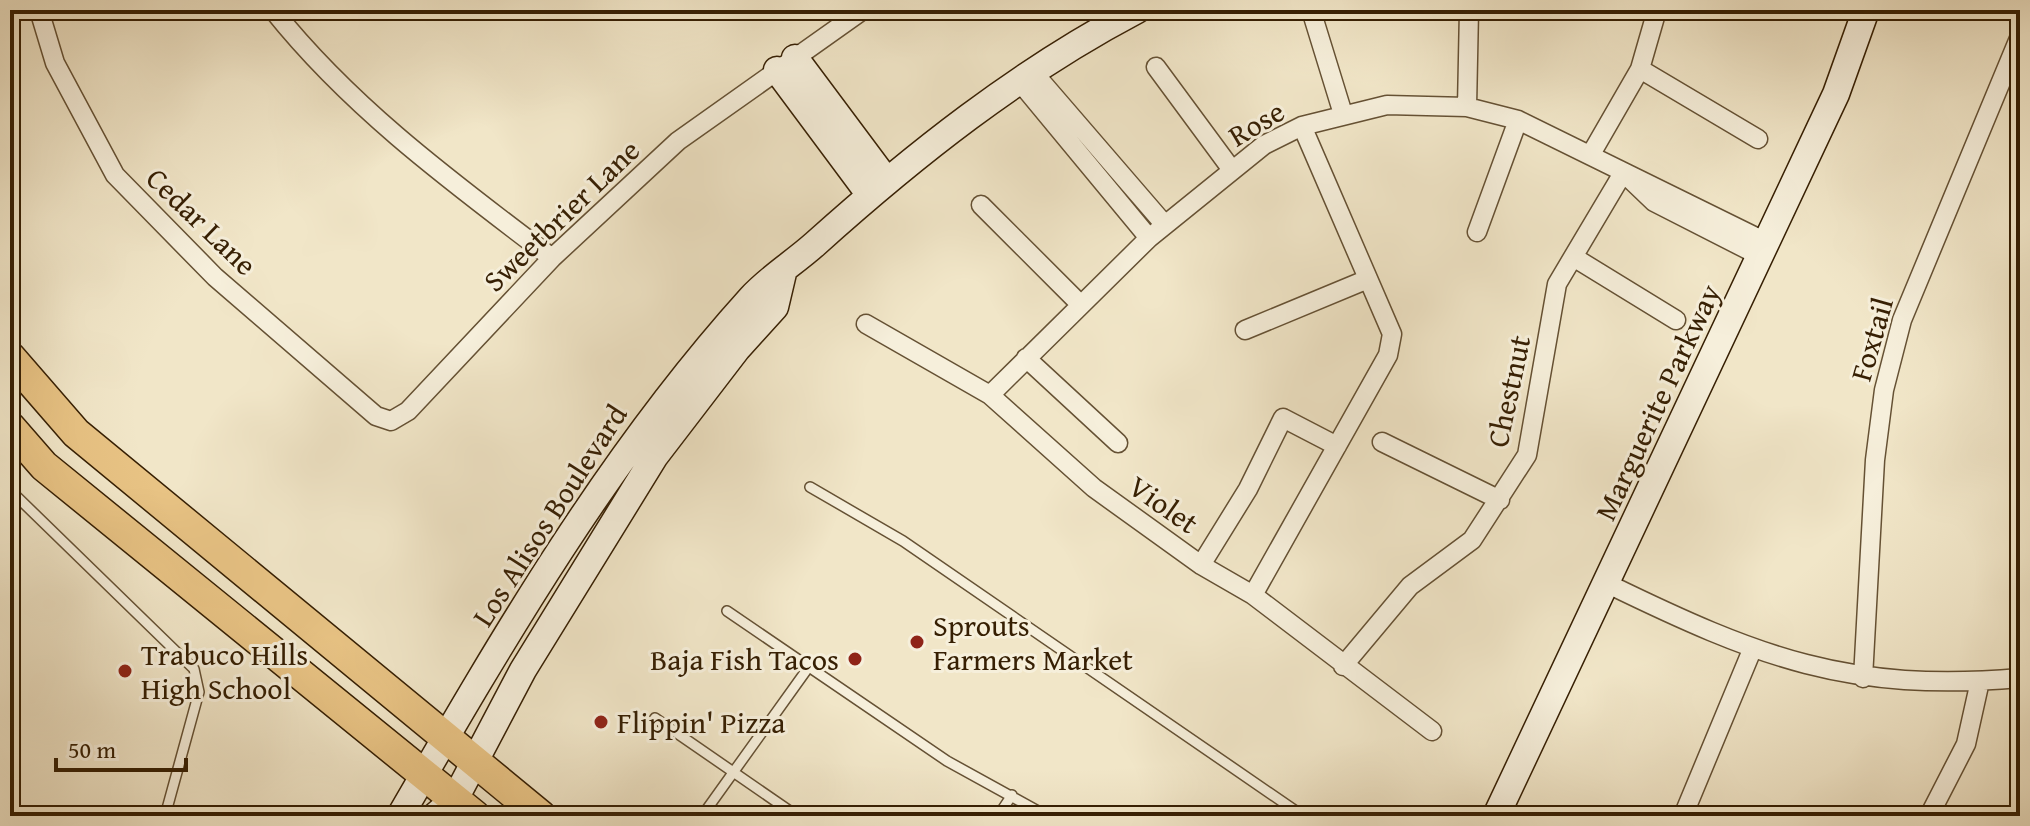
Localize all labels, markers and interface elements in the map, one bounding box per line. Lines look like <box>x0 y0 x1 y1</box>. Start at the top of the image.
street label: Rose <box>1220 89 1292 157</box>
street label: Sweetbrier Lane <box>473 129 649 301</box>
street label: Cedar Lane <box>137 157 267 285</box>
street label: Marguerite Parkway <box>1583 277 1731 527</box>
street label: Foxtail <box>1838 292 1904 386</box>
street label: Chestnut <box>1475 331 1541 451</box>
street label: Los Alisos Boulevard <box>461 395 637 635</box>
street label: Violet <box>1120 464 1208 544</box>
place label: Sprouts Farmers Market <box>933 603 1133 681</box>
place label: Trabuco Hills High School <box>141 632 308 710</box>
marker: Sprouts Farmers Market <box>908 633 926 651</box>
place label: Baja Fish Tacos <box>650 637 839 681</box>
marker: Baja Fish Tacos <box>846 650 864 668</box>
marker: Trabuco Hills High School <box>116 662 134 680</box>
place label: Flippin' Pizza <box>617 700 785 744</box>
marker: Flippin' Pizza <box>592 713 610 731</box>
scale bar <box>56 722 186 772</box>
text: 50 m <box>68 732 116 767</box>

